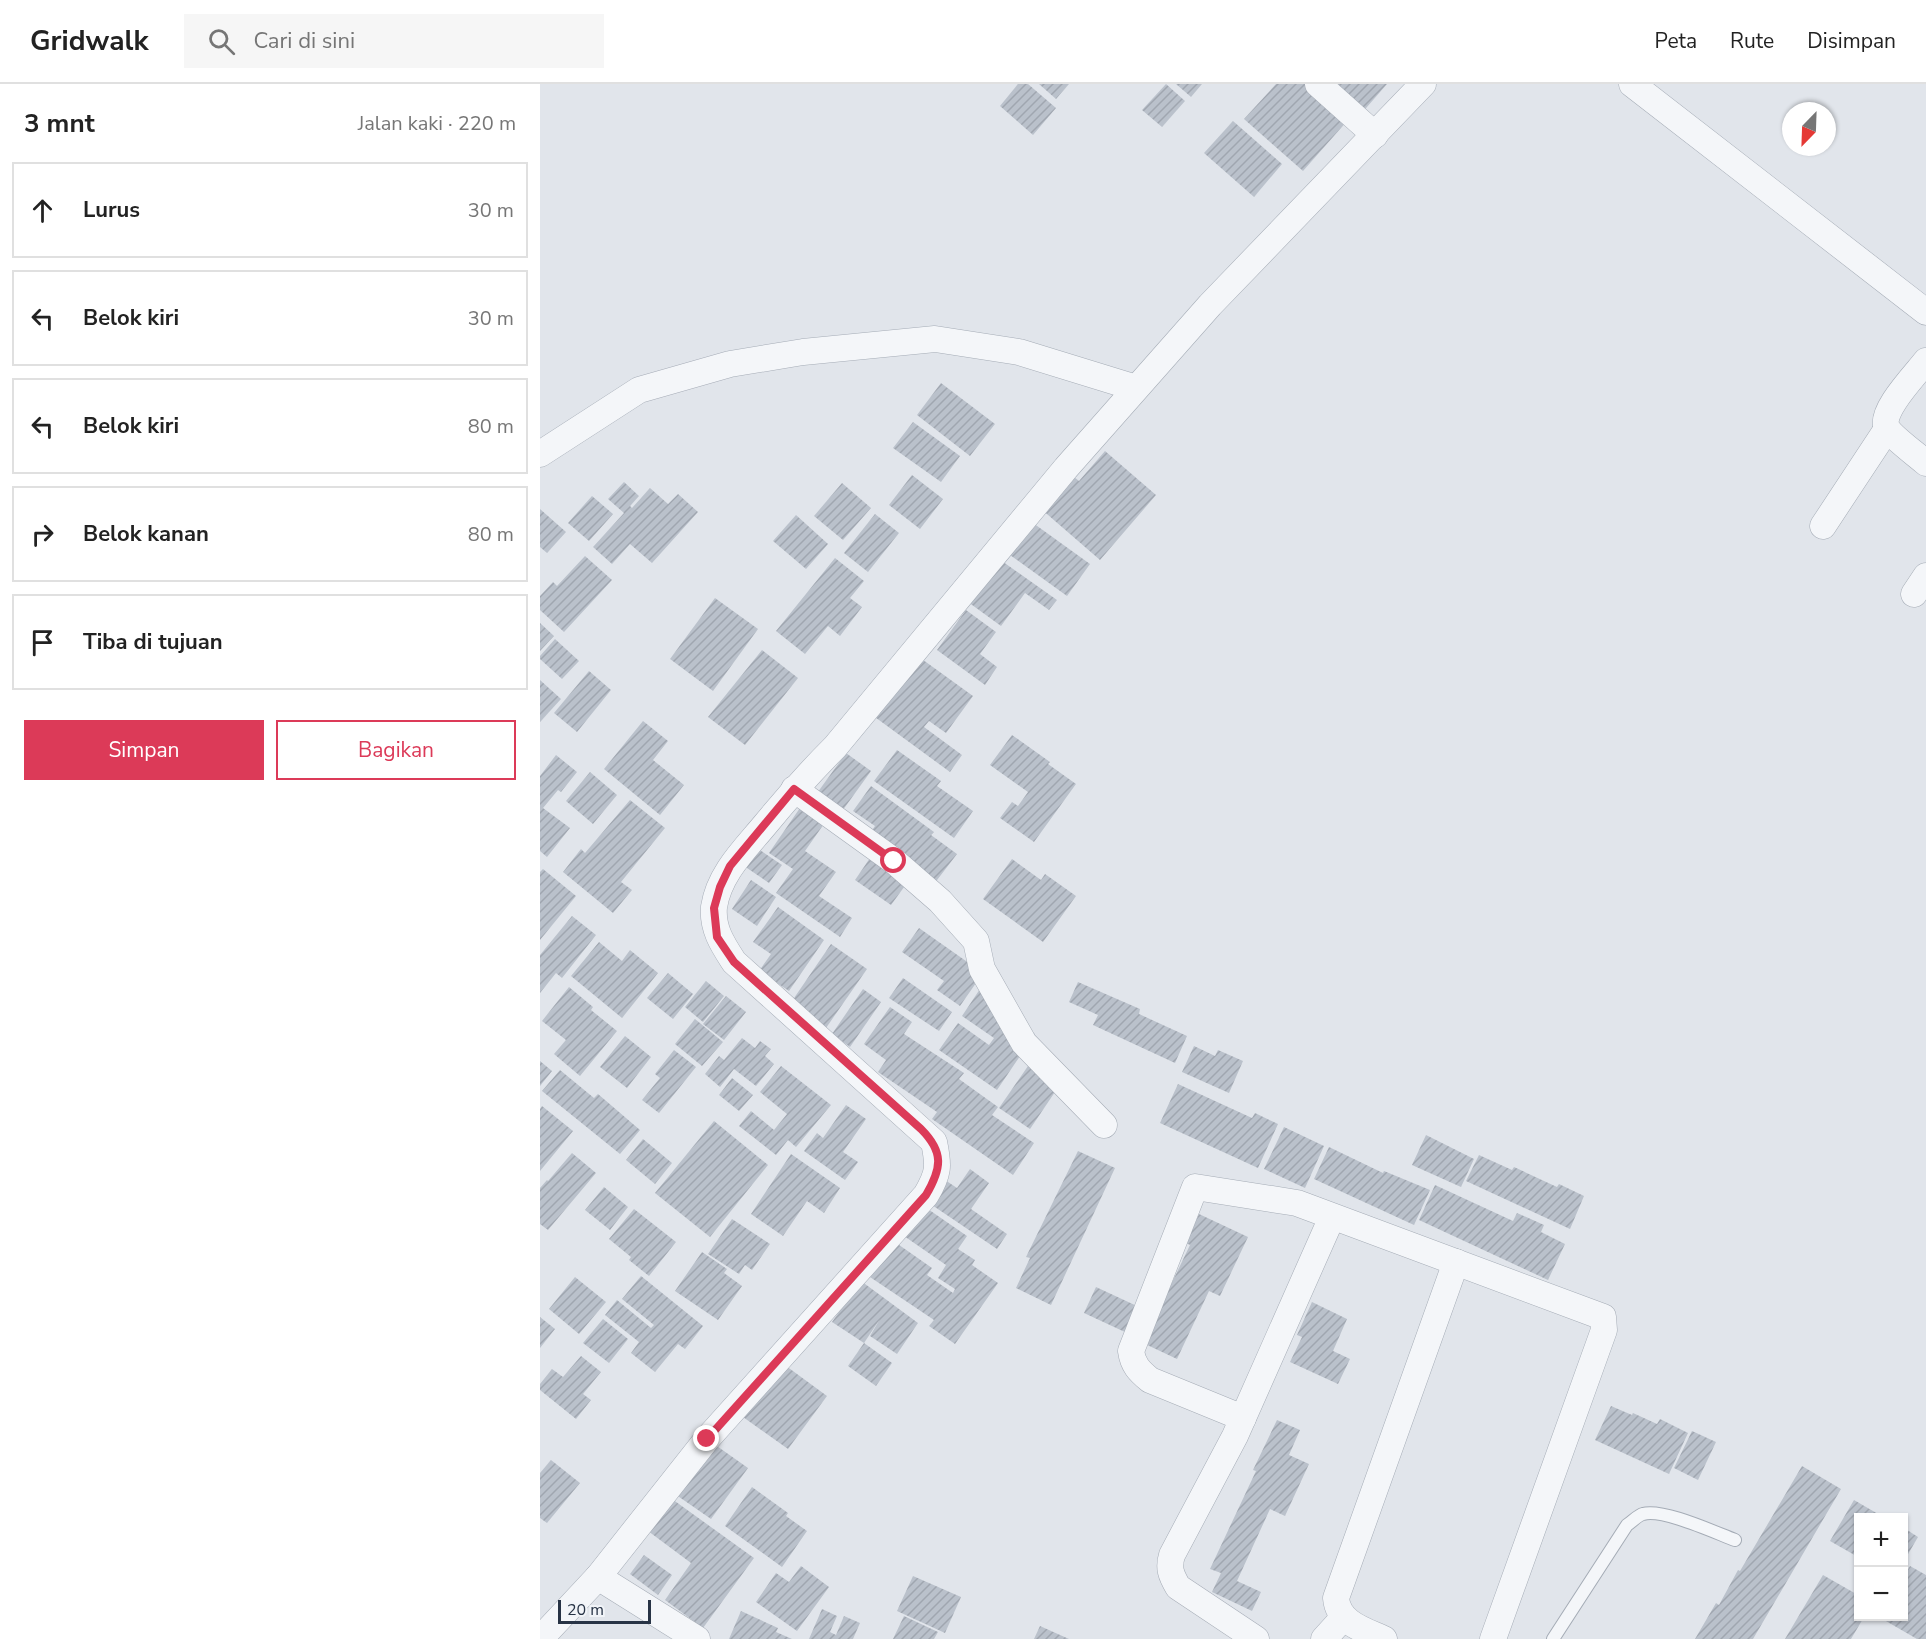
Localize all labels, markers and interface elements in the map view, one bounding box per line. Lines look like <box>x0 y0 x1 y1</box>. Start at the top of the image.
search box <box>184 14 604 68</box>
text: Gridwalk <box>30 22 148 60</box>
icon: search <box>205 25 238 58</box>
text: Cari di sini <box>253 26 355 56</box>
text: Peta <box>1655 27 1697 55</box>
text: Rute <box>1730 27 1774 55</box>
text: Disimpan <box>1807 27 1896 55</box>
north arrow <box>1782 102 1836 156</box>
text: 3 mnt <box>24 106 95 141</box>
text: Jalan kaki · 220 m <box>358 110 516 137</box>
icon: ahead <box>26 194 59 227</box>
text: Lurus <box>83 195 140 225</box>
text: 30 m <box>468 197 514 224</box>
icon: left <box>26 302 59 335</box>
text: Belok kiri <box>83 303 179 333</box>
text: 30 m <box>468 305 514 332</box>
icon: left <box>26 410 59 443</box>
text: Belok kiri <box>83 411 179 441</box>
text: 80 m <box>468 413 514 440</box>
icon: right <box>26 518 59 551</box>
text: Belok kanan <box>83 519 209 549</box>
text: 80 m <box>468 521 514 548</box>
icon: arrive <box>26 626 59 659</box>
text: Tiba di tujuan <box>83 627 223 657</box>
button: Simpan <box>24 720 264 780</box>
button: Bagikan <box>276 720 516 780</box>
route start <box>880 847 906 873</box>
route end <box>693 1425 719 1451</box>
map controls <box>1854 1513 1908 1621</box>
button: + <box>1854 1513 1908 1567</box>
button: − <box>1854 1567 1908 1621</box>
scale bar <box>558 1597 651 1624</box>
text: 20 m <box>567 1599 604 1621</box>

